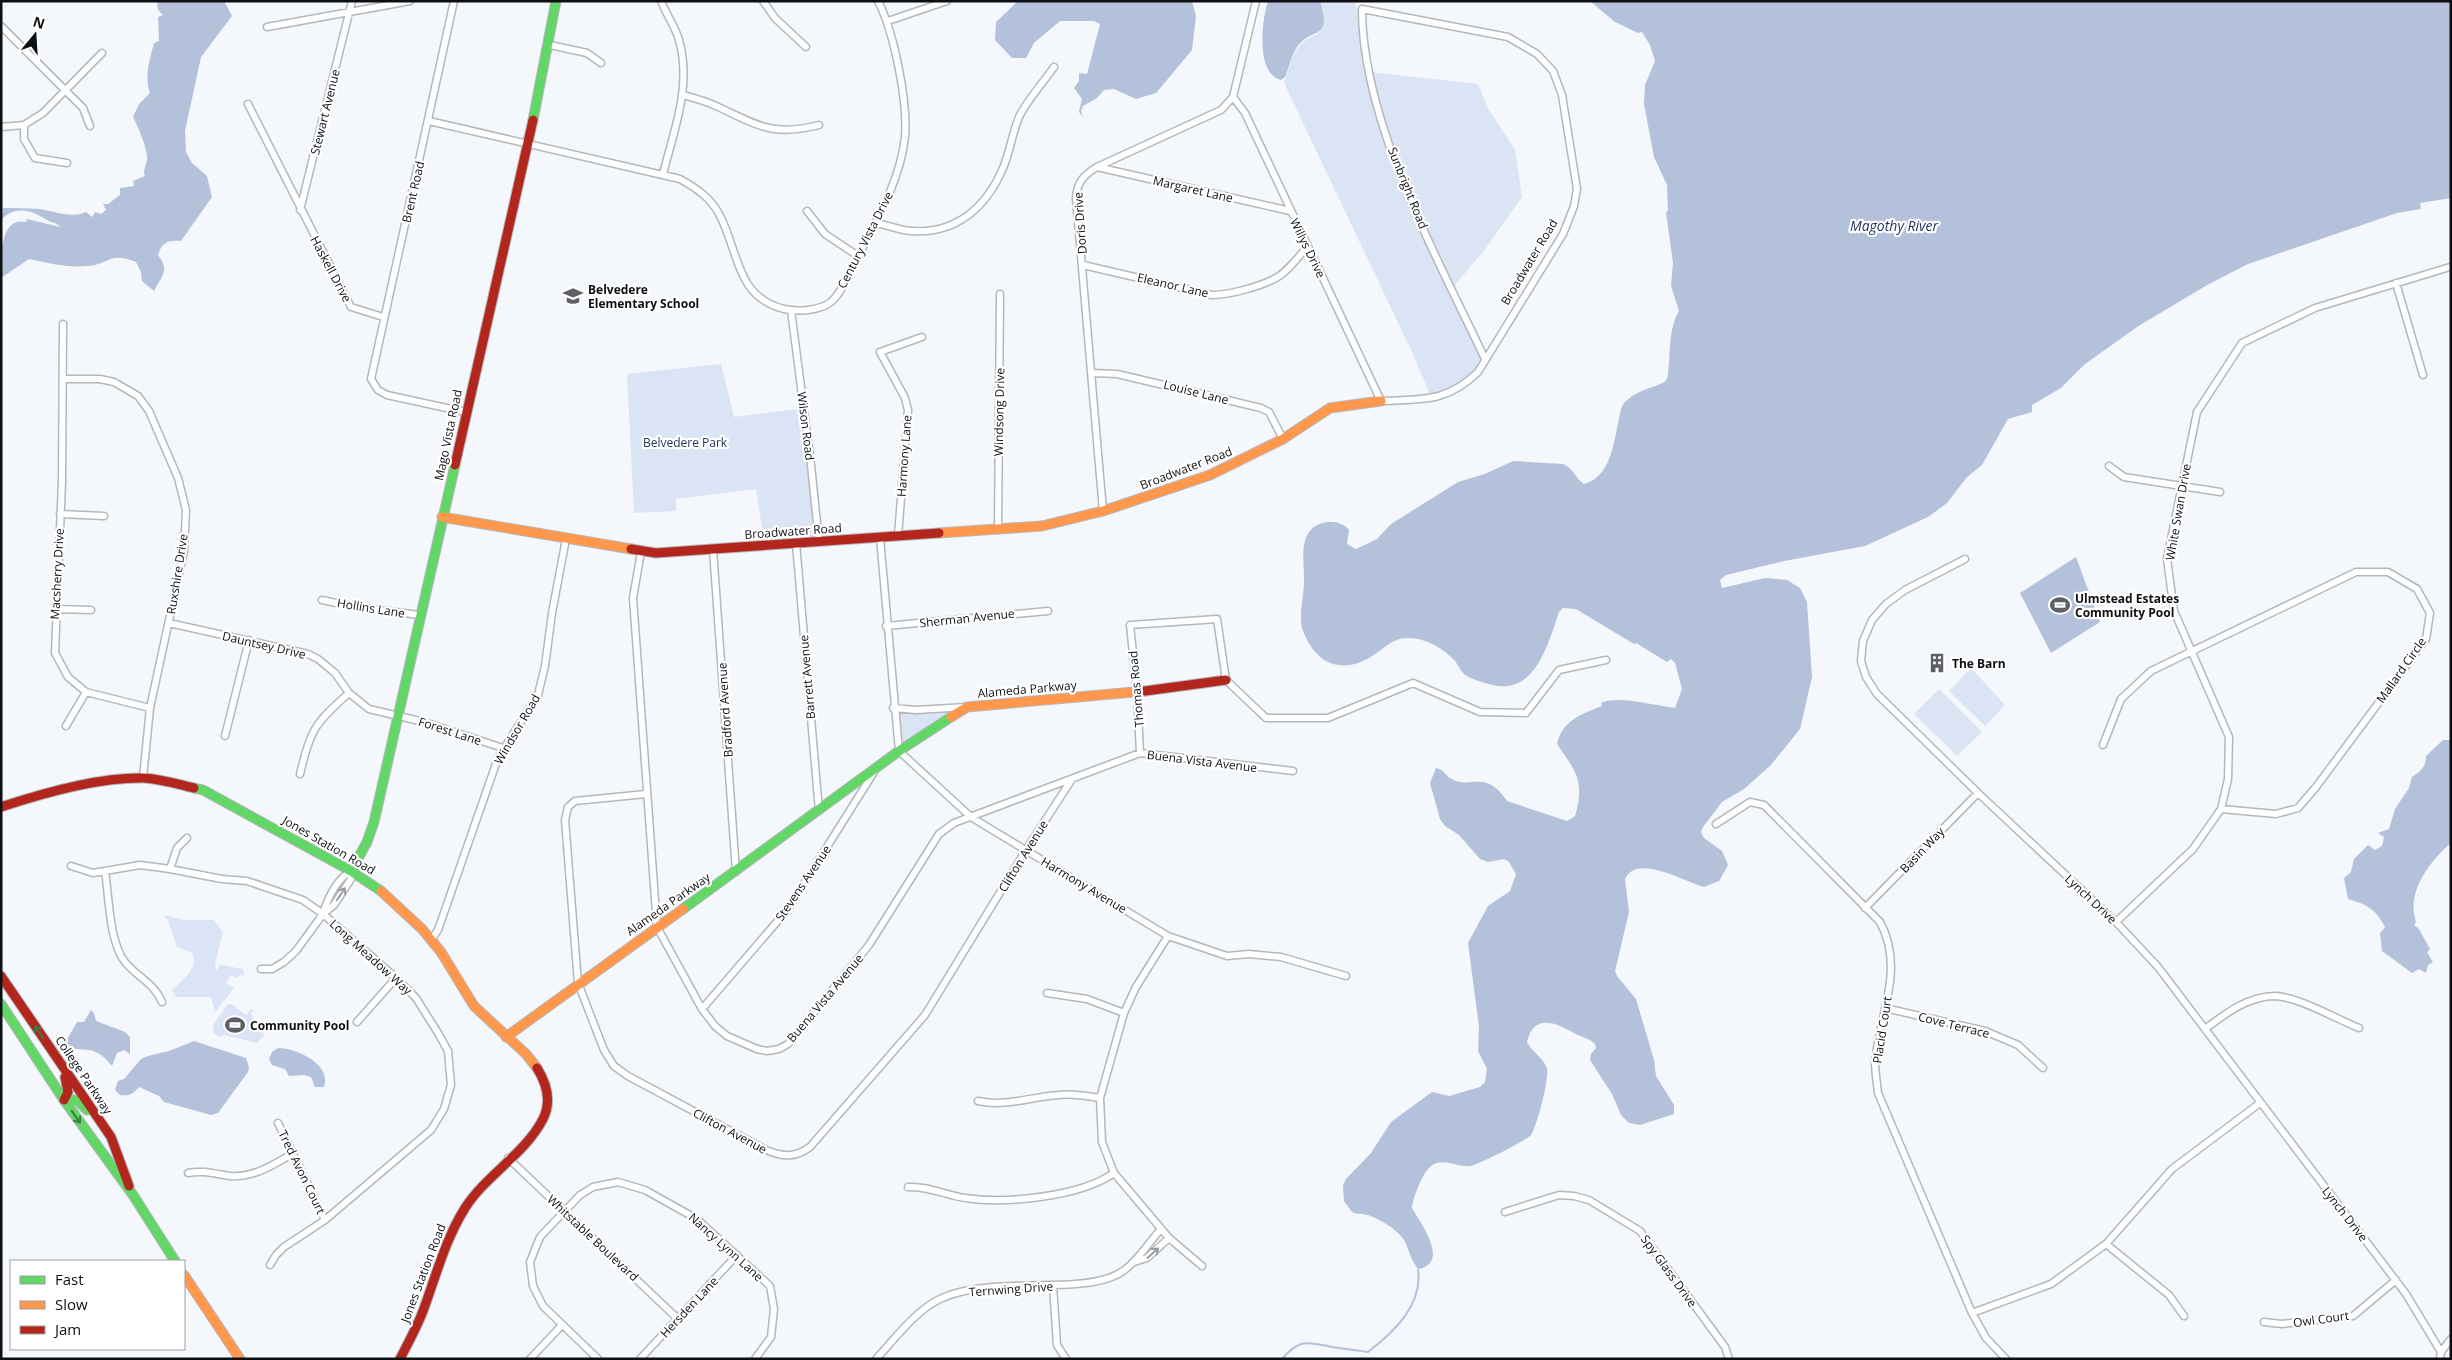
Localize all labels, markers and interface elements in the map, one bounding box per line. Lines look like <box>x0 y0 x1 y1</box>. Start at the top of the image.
north arrow <box>10 10 60 60</box>
text: N <box>31 11 48 33</box>
street label: Stewart Avenue <box>306 67 344 157</box>
street label: Sunbright Road <box>1384 145 1432 231</box>
street label: Brent Road <box>398 159 428 225</box>
street label: Margaret Lane <box>1151 172 1235 207</box>
street label: Century Vista Drive <box>833 188 897 291</box>
street label: Doris Drive <box>1069 191 1091 255</box>
street label: Willys Drive <box>1286 215 1330 281</box>
street label: Broadwater Road <box>1497 216 1561 308</box>
water label: Magothy River <box>1850 216 1938 235</box>
street label: Haskell Drive <box>306 233 356 305</box>
street label: Eleanor Lane <box>1136 269 1211 302</box>
place label: Belvedere Elementary School <box>588 281 699 312</box>
school or university icon: Belvedere Elementary School <box>562 285 584 307</box>
street label: Windsong Drive <box>990 368 1008 456</box>
street label: Louise Lane <box>1162 376 1231 408</box>
street label: Mago Vista Road <box>430 388 466 482</box>
street label: Wilson Road <box>793 391 819 461</box>
street label: Harmony Lane <box>893 414 915 498</box>
park label: Belvedere Park <box>643 434 728 451</box>
street label: Broadwater Road <box>1137 443 1235 493</box>
street label: White Swan Drive <box>2161 462 2195 562</box>
street label: Broadwater Road <box>744 519 842 543</box>
street label: Macsherry Drive <box>46 528 68 620</box>
street label: Ruxshire Drive <box>162 532 192 615</box>
place label: Ulmstead Estates Community Pool <box>2075 590 2179 621</box>
street label: Hollins Lane <box>336 594 406 622</box>
sports icon: Ulmstead Estates Community Pool <box>2049 594 2071 616</box>
street label: Sherman Avenue <box>919 605 1016 631</box>
street label: Dauntsey Drive <box>221 627 308 663</box>
street label: Barrett Avenue <box>795 634 819 720</box>
street label: Mallard Circle <box>2372 634 2430 706</box>
street label: Thomas Road <box>1124 650 1148 728</box>
building icon: The Barn <box>1926 652 1948 674</box>
place label: The Barn <box>1952 655 2006 672</box>
street label: Bradford Avenue <box>713 662 737 758</box>
street label: Alameda Parkway <box>977 676 1078 702</box>
street label: Windsor Road <box>490 691 544 767</box>
street label: Forest Lane <box>416 713 484 749</box>
street label: Buena Vista Avenue <box>1146 746 1258 776</box>
street label: Jones Station Road <box>279 811 379 878</box>
street label: Clifton Avenue <box>994 817 1052 895</box>
street label: Basin Way <box>1896 823 1949 877</box>
street label: Stevens Avenue <box>771 841 835 924</box>
street label: Harmony Avenue <box>1038 853 1130 917</box>
street label: Alameda Parkway <box>622 868 714 939</box>
street label: Lynch Drive <box>2061 871 2121 928</box>
one-way arrow <box>336 888 346 902</box>
street label: Long Meadow Way <box>326 915 417 999</box>
street label: Buena Vista Avenue <box>783 950 867 1046</box>
street label: Placid Court <box>1868 995 1896 1065</box>
street label: Cove Terrace <box>1917 1008 1992 1042</box>
sports icon: Community Pool <box>224 1014 246 1036</box>
place label: Community Pool <box>250 1017 349 1034</box>
one-way arrow <box>34 1026 44 1040</box>
street label: College Parkway <box>52 1033 117 1118</box>
street label: Clifton Avenue <box>690 1104 770 1158</box>
one-way arrow <box>71 1110 81 1124</box>
street label: Tred Avon Court <box>274 1127 330 1217</box>
street label: Lynch Drive <box>2318 1183 2372 1245</box>
street label: Whitstable Boulevard <box>543 1191 643 1285</box>
street label: Nancy Lynn Lane <box>685 1209 767 1285</box>
street label: Jones Station Road <box>396 1221 450 1326</box>
street label: Spy Glass Drive <box>1637 1231 1701 1311</box>
one-way arrow <box>1146 1247 1159 1258</box>
legend <box>10 1260 185 1350</box>
text: Fast <box>55 1269 84 1289</box>
street label: Hersden Lane <box>656 1273 722 1341</box>
street label: Ternwing Drive <box>968 1278 1054 1300</box>
text: Slow <box>55 1294 88 1314</box>
street label: Owl Court <box>2292 1307 2350 1331</box>
text: Jam <box>53 1319 81 1339</box>

